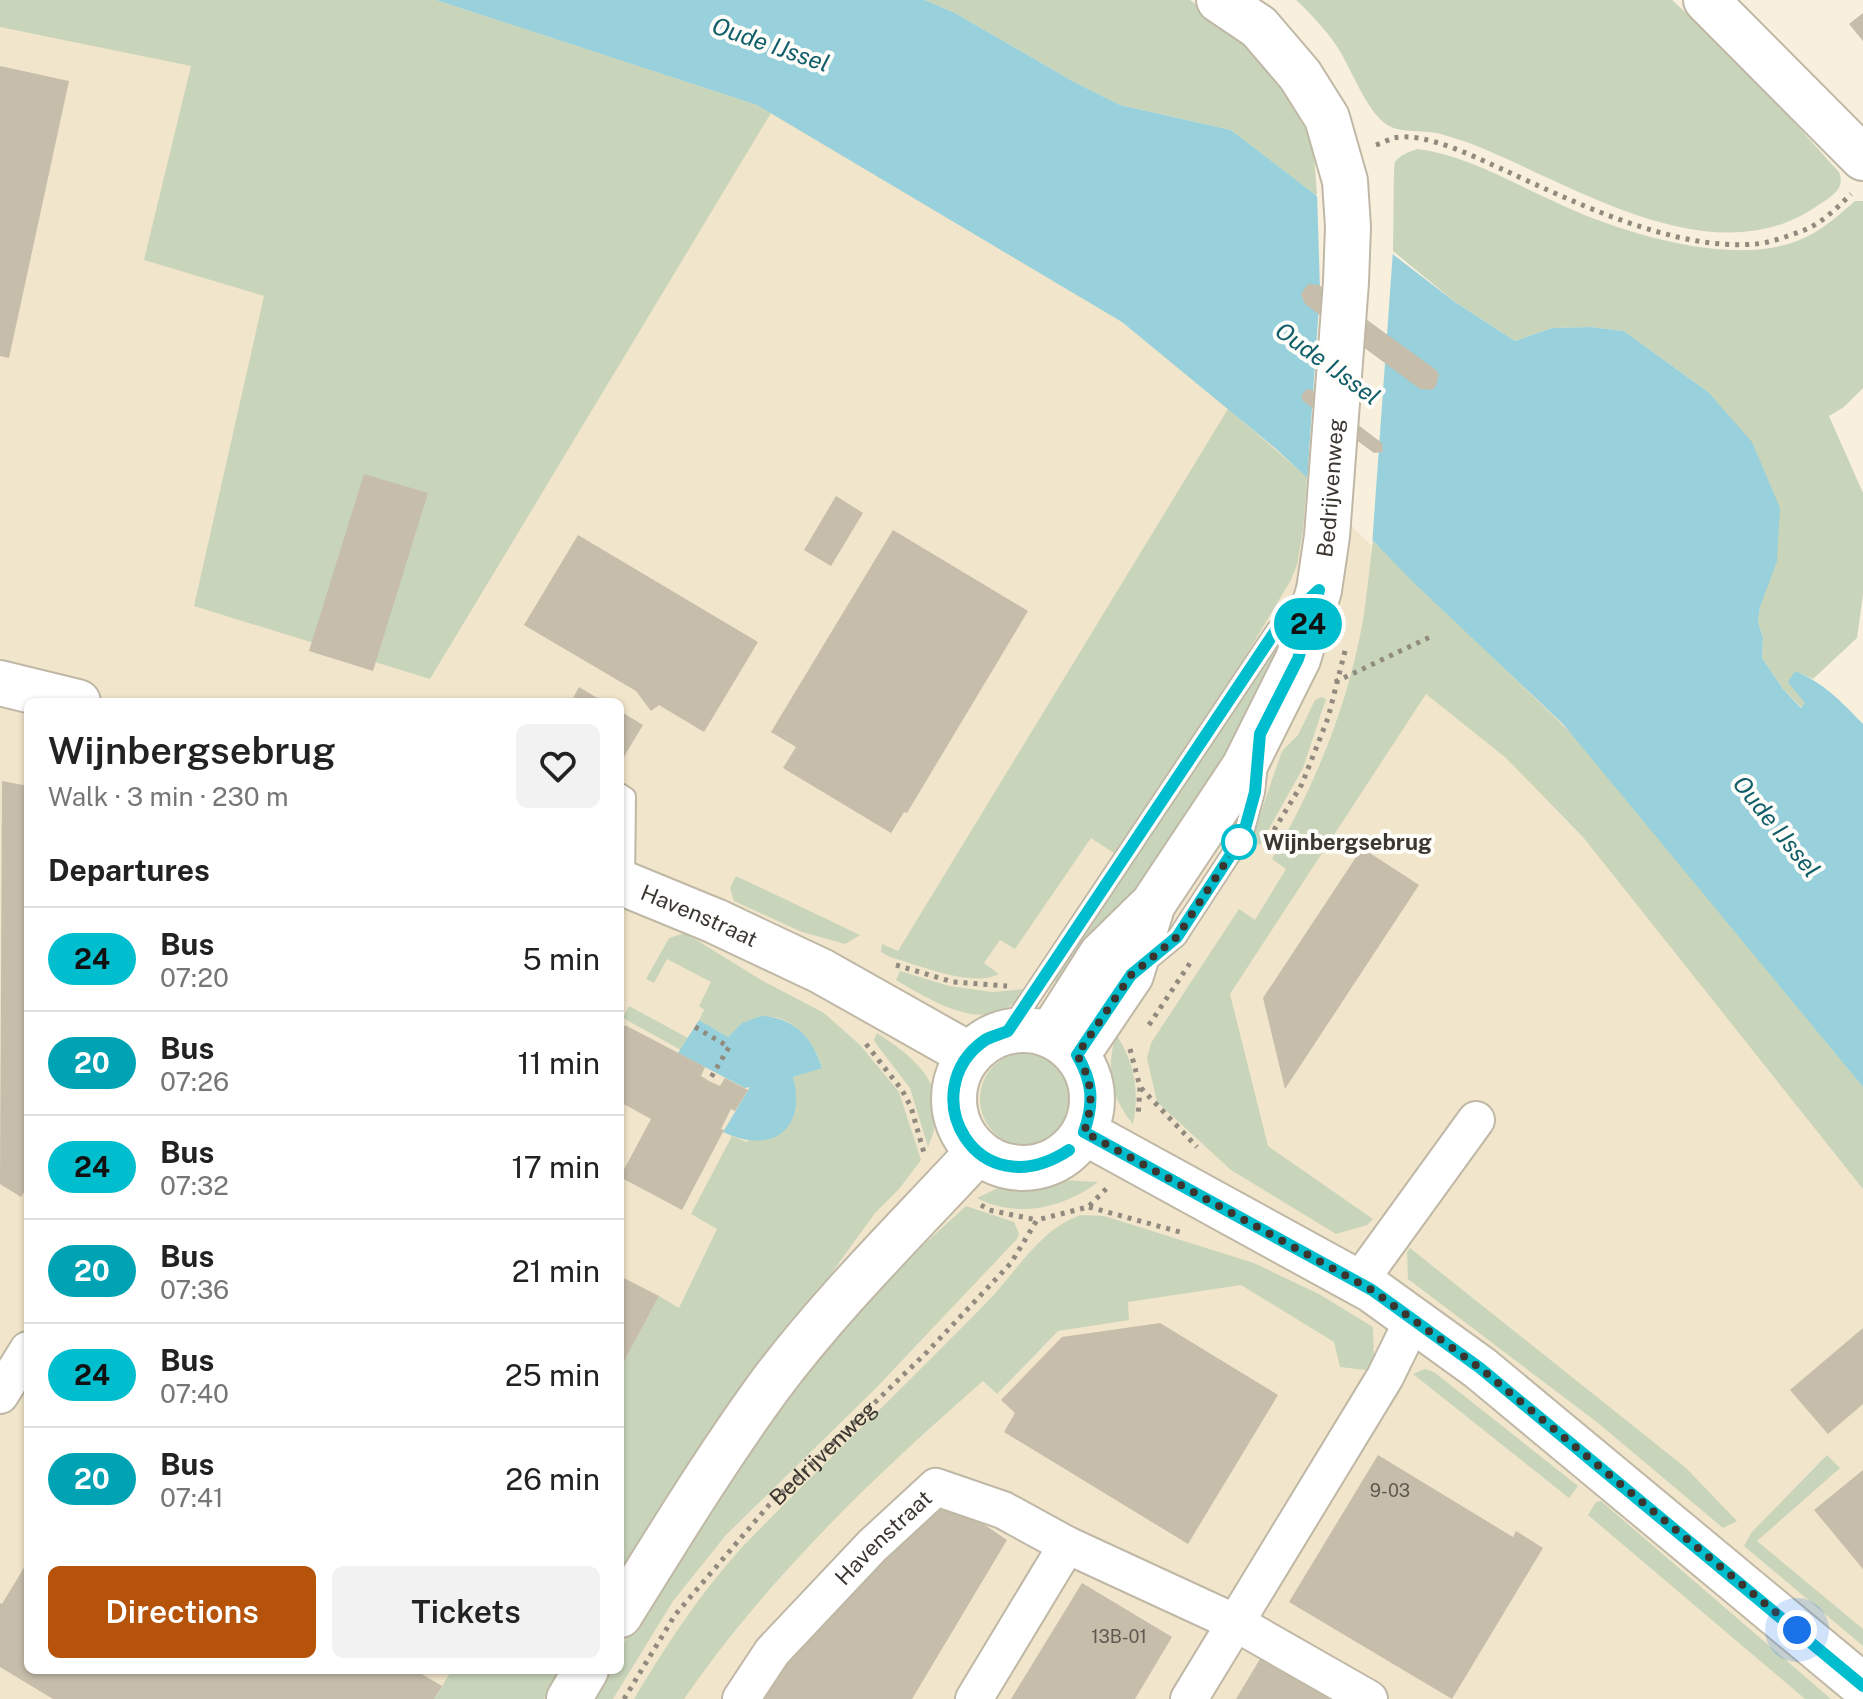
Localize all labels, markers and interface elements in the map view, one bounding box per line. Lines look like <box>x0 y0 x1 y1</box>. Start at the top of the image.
water label: Oude IJssel <box>709 11 833 77</box>
water label: Oude IJssel <box>1270 316 1386 410</box>
street label: Bedrijvenweg <box>1311 417 1349 559</box>
line badge: 24 <box>1272 598 1344 650</box>
text: 24 <box>1290 607 1326 640</box>
button: heart <box>516 724 600 808</box>
text: Wijnbergsebrug <box>48 728 336 773</box>
water label: Oude IJssel <box>1728 770 1826 882</box>
text: Walk · 3 min · 230 m <box>48 781 288 812</box>
marker: Wijnbergsebrug <box>1222 825 1256 859</box>
place label: Wijnbergsebrug <box>1263 829 1432 855</box>
text: Departures <box>48 852 210 888</box>
street label: Havenstraat <box>637 879 762 952</box>
text: Bus <box>160 926 214 962</box>
text: 5 min <box>523 941 600 977</box>
text: 24 <box>74 942 110 975</box>
text: 07:20 <box>160 962 229 993</box>
text: Bus <box>160 1030 214 1066</box>
text: 11 min <box>517 1045 600 1081</box>
text: 20 <box>74 1046 110 1079</box>
text: 07:26 <box>160 1066 229 1097</box>
text: Bus <box>160 1134 214 1170</box>
text: 17 min <box>512 1149 600 1185</box>
text: 24 <box>74 1150 110 1183</box>
text: 07:32 <box>160 1170 229 1201</box>
text: Bus <box>160 1238 214 1274</box>
text: 21 min <box>512 1253 600 1289</box>
text: 20 <box>74 1254 110 1287</box>
text: 07:36 <box>160 1274 229 1305</box>
text: Bus <box>160 1342 214 1378</box>
text: 25 min <box>505 1357 600 1393</box>
text: 24 <box>74 1358 110 1391</box>
text: 07:40 <box>160 1378 229 1409</box>
street label: Bedrijvenweg <box>764 1395 882 1511</box>
text: Bus <box>160 1446 214 1482</box>
text: 26 min <box>505 1461 600 1497</box>
text: 20 <box>74 1462 110 1495</box>
house number: 9-03 <box>1370 1480 1410 1501</box>
text: 07:41 <box>160 1482 224 1513</box>
street label: Havenstraat <box>829 1485 937 1590</box>
button: Directions <box>48 1566 316 1658</box>
button: Tickets <box>332 1566 600 1658</box>
your location <box>1777 1610 1817 1650</box>
house number: 13B-01 <box>1091 1626 1147 1647</box>

